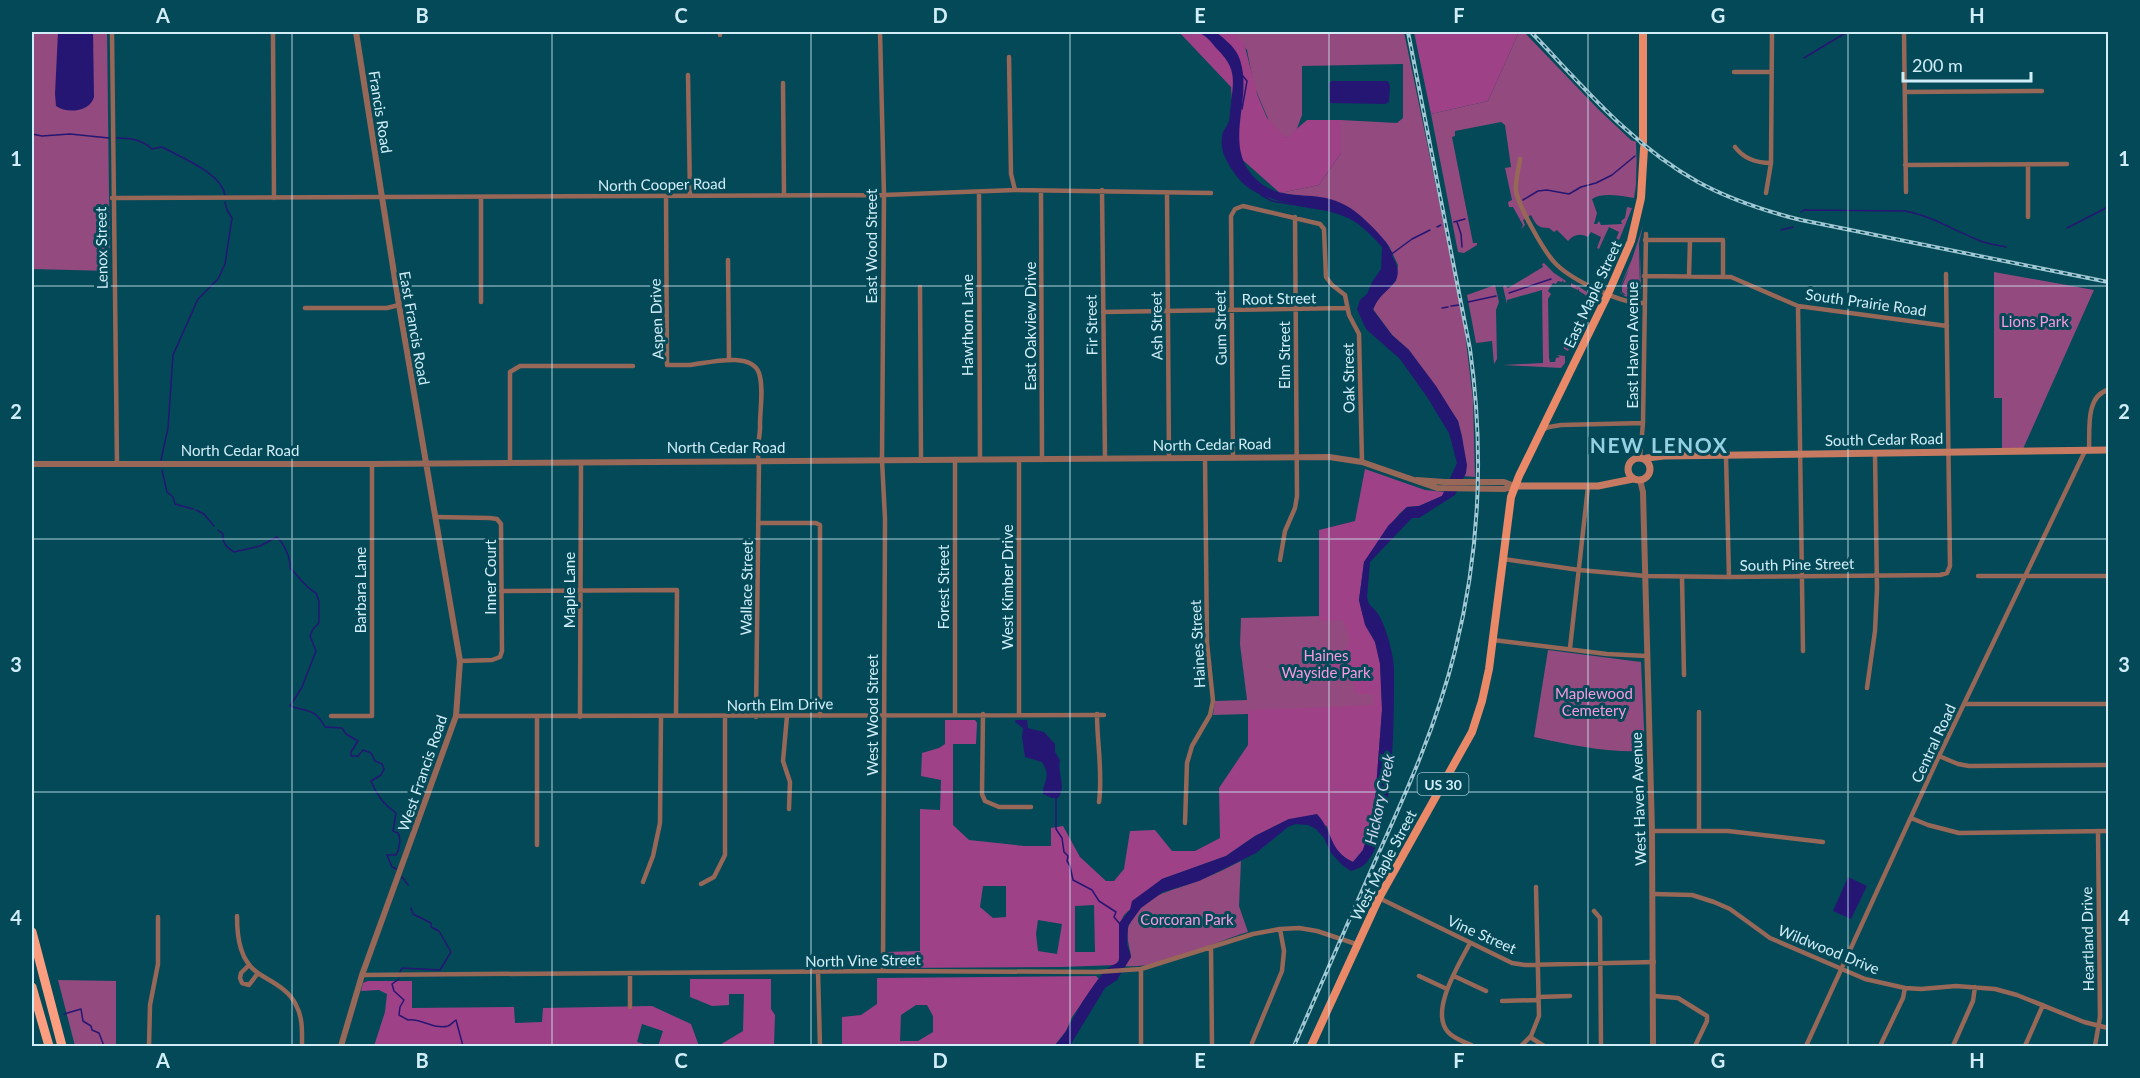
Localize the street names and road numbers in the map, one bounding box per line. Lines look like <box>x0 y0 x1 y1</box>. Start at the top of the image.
street label: Francis Road <box>366 69 396 155</box>
street label: North Cooper Road <box>598 174 726 194</box>
street label: East Wood Street <box>862 188 880 303</box>
street label: Lenox Street <box>91 206 111 289</box>
street label: East Maple Street <box>1559 237 1625 350</box>
street label: East Oakview Drive <box>1021 261 1039 390</box>
street label: East Francis Road <box>396 270 434 386</box>
street label: Hawthorn Lane <box>958 274 976 376</box>
street label: Aspen Drive <box>646 278 666 360</box>
street label: East Haven Avenue <box>1623 281 1641 409</box>
street label: South Prairie Road <box>1804 285 1928 319</box>
street label: Root Street <box>1242 288 1317 308</box>
street label: Gum Street <box>1210 290 1230 366</box>
street label: Ash Street <box>1146 291 1166 360</box>
street label: Fir Street <box>1081 294 1101 355</box>
street label: Elm Street <box>1275 320 1293 389</box>
street label: Oak Street <box>1338 342 1358 413</box>
street label: South Cedar Road <box>1825 429 1943 449</box>
street label: North Cedar Road <box>1153 434 1271 454</box>
street label: North Cedar Road <box>667 438 785 456</box>
street label: North Cedar Road <box>181 441 299 459</box>
street label: West Kimber Drive <box>998 524 1016 650</box>
street label: Inner Court <box>481 539 499 615</box>
street label: Wallace Street <box>736 540 756 636</box>
street label: Forest Street <box>934 544 952 629</box>
street label: Barbara Lane <box>351 547 369 633</box>
street label: Maple Lane <box>560 552 578 628</box>
street label: South Pine Street <box>1739 554 1855 574</box>
street label: Haines Street <box>1186 599 1208 689</box>
street label: West Wood Street <box>863 654 881 776</box>
street label: North Elm Drive <box>726 694 834 714</box>
street label: Central Road <box>1907 701 1959 785</box>
street label: West Francis Road <box>394 713 450 833</box>
street label: West Haven Avenue <box>1627 732 1649 866</box>
road number: US 30 <box>1418 773 1468 795</box>
street label: West Maple Street <box>1346 806 1420 923</box>
street label: Heartland Drive <box>2077 886 2097 992</box>
street label: Vine Street <box>1445 911 1520 957</box>
street label: Wildwood Drive <box>1776 920 1882 978</box>
street label: North Vine Street <box>805 950 922 970</box>

